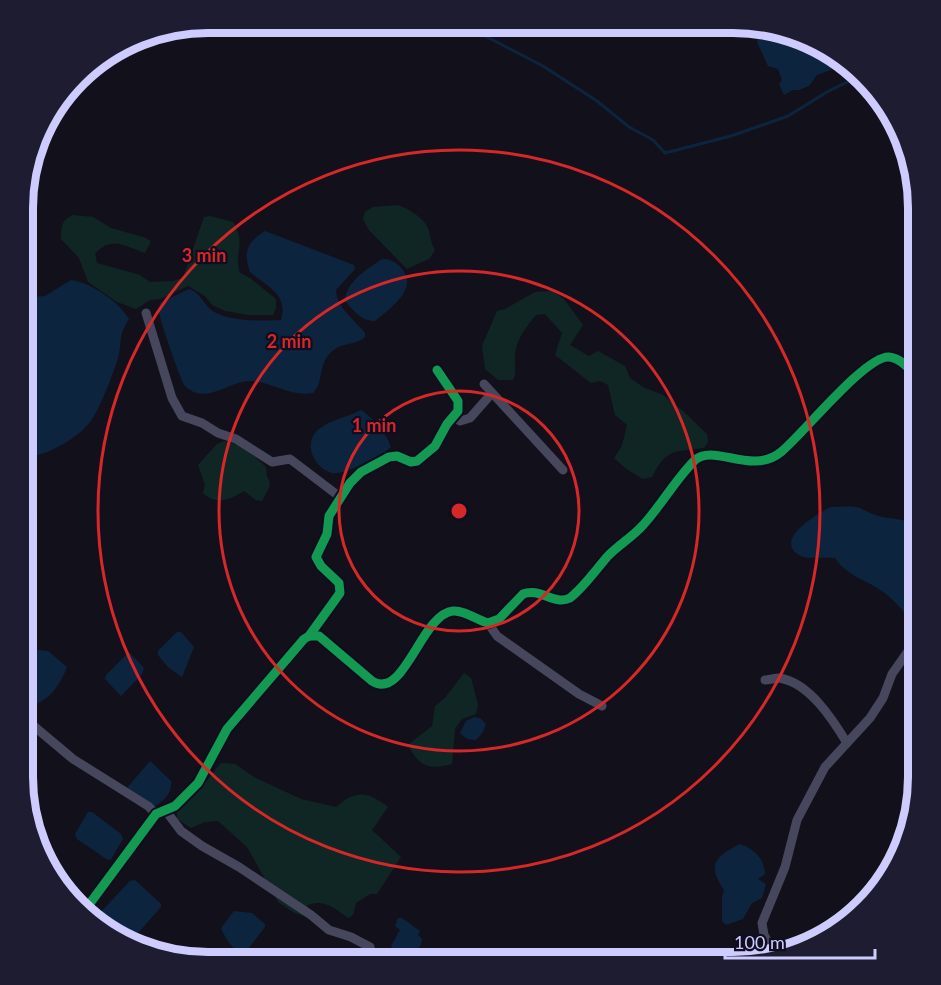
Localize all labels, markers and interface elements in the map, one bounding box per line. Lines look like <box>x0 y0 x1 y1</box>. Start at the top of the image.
text: 3 min <box>182 244 226 266</box>
text: 2 min <box>267 330 311 352</box>
text: 1 min <box>352 414 396 436</box>
centre of rings <box>449 501 469 521</box>
scale bar <box>725 922 875 960</box>
text: 100 m <box>734 931 785 953</box>

